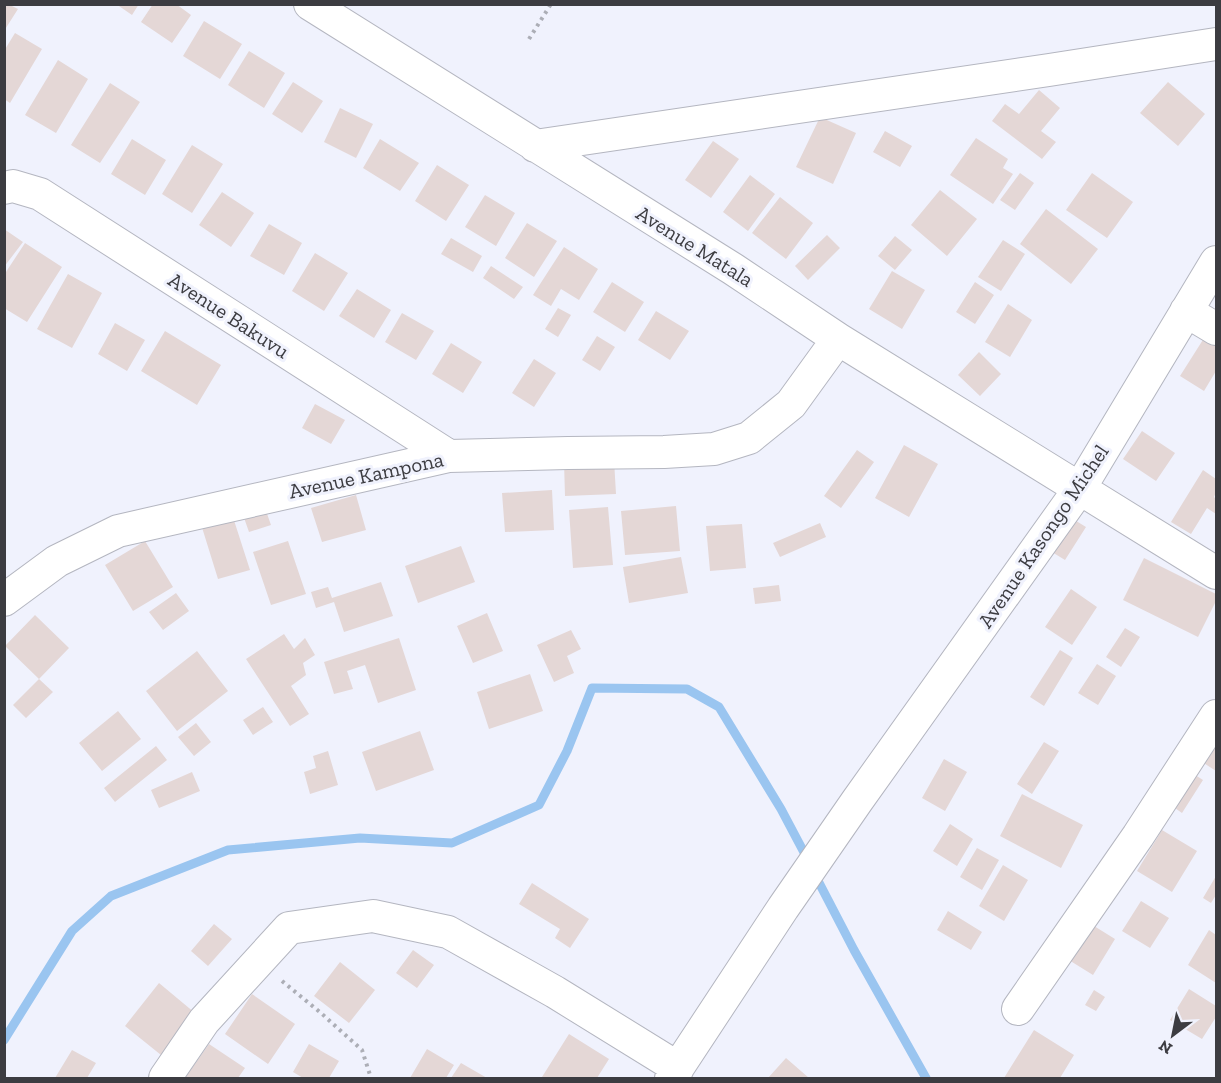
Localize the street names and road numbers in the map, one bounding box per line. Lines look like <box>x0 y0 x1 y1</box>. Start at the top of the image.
street label: Avenue Matala <box>632 200 758 292</box>
street label: Avenue Bakuvu <box>164 267 294 363</box>
street label: Avenue Kasongo Michel <box>972 439 1114 632</box>
street label: Avenue Kampona <box>286 446 446 504</box>

